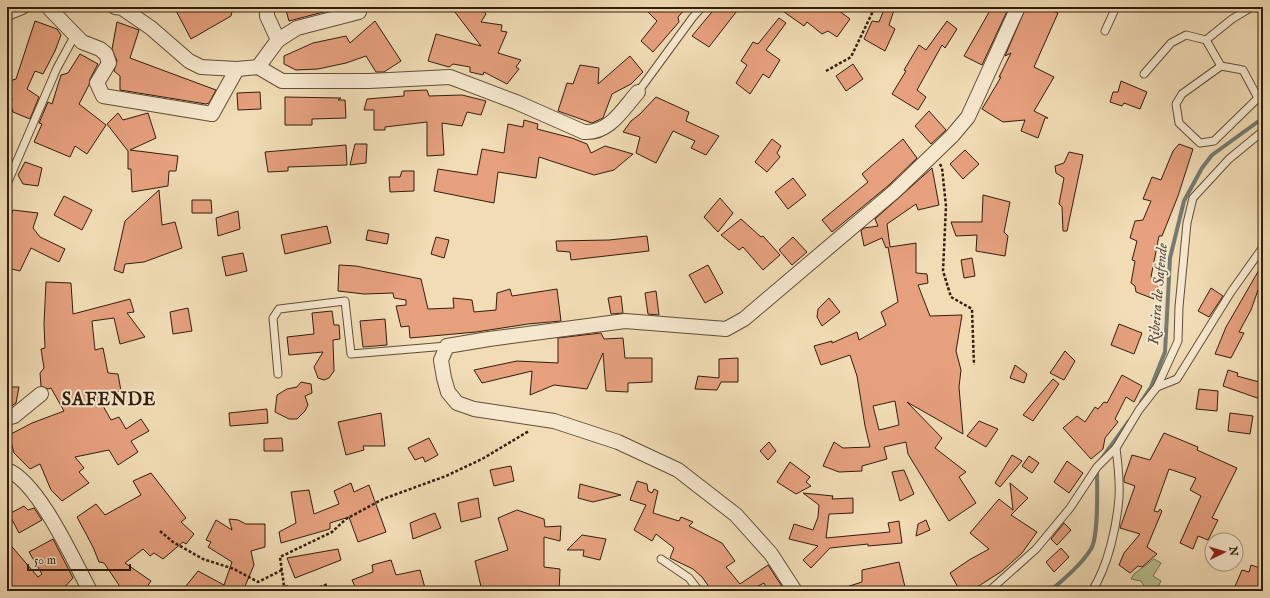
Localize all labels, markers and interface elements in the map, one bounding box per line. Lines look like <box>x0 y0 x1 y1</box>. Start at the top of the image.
water label: Ribeira de Safende <box>1144 242 1172 346</box>
district label: SAFENDE <box>62 389 156 412</box>
north arrow <box>1204 532 1244 572</box>
text: N <box>1225 545 1240 557</box>
scale bar <box>28 546 130 572</box>
text: 50 m <box>34 553 56 568</box>

